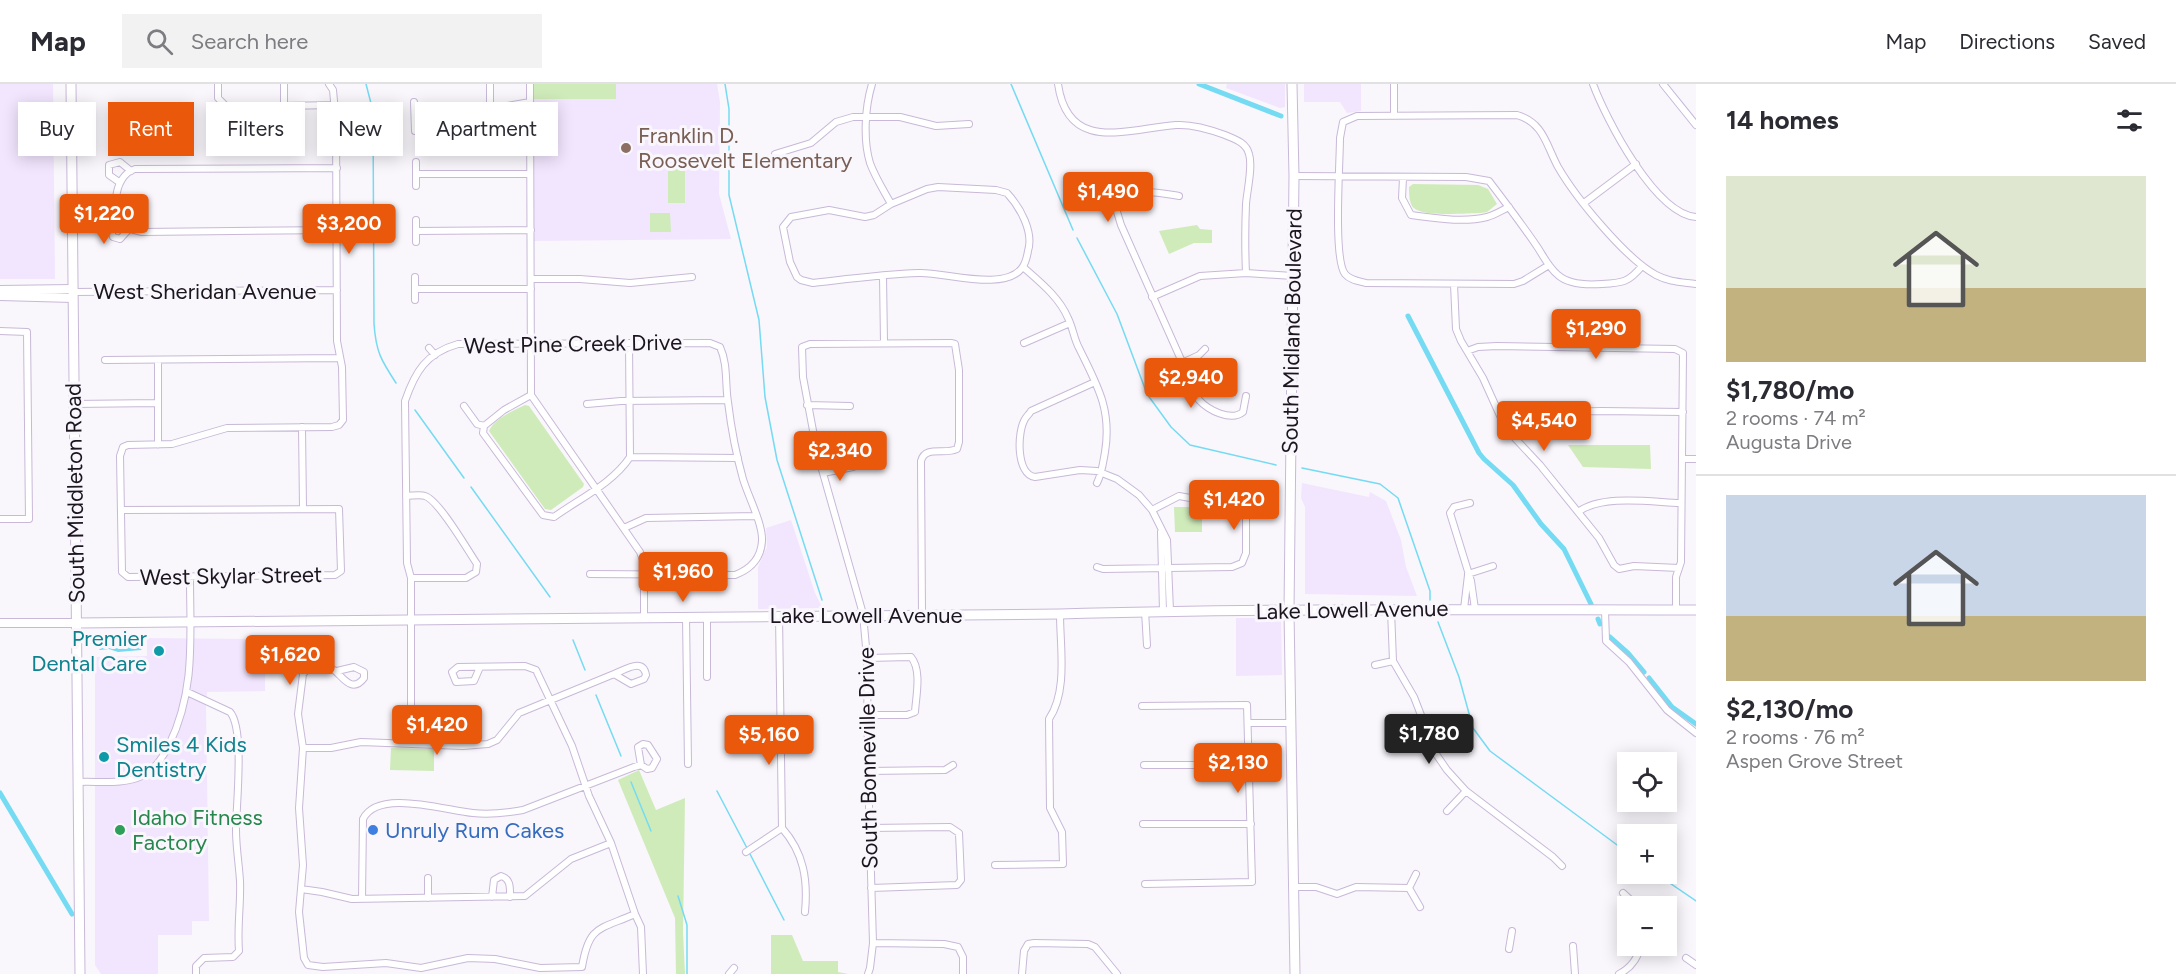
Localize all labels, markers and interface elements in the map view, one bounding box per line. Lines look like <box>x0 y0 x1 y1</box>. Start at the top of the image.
search box <box>122 14 542 68</box>
text: Map <box>30 24 86 58</box>
icon: search <box>143 25 176 58</box>
text: Search here <box>191 28 308 55</box>
text: Map <box>1885 29 1926 54</box>
text: Directions <box>1959 29 2055 54</box>
text: Saved <box>2088 29 2146 54</box>
chip: Buy <box>18 102 96 156</box>
chip: Rent <box>108 102 194 156</box>
chip: Filters <box>206 102 305 156</box>
chip: New <box>317 102 403 156</box>
chip: Apartment <box>415 102 558 156</box>
text: 14 homes <box>1726 104 1839 136</box>
icon: filters <box>2113 104 2146 137</box>
place label: Franklin D. Roosevelt Elementary <box>638 122 853 174</box>
marker: Franklin D. Roosevelt Elementary <box>619 141 633 155</box>
pin: $1,490 <box>1059 172 1157 223</box>
text: $1,490 <box>1077 179 1139 203</box>
pin: $1,220 <box>55 194 153 245</box>
text: $1,220 <box>74 201 134 225</box>
pin: $3,200 <box>300 204 398 255</box>
street label: South Midland Boulevard <box>1276 208 1308 454</box>
text: $3,200 <box>317 211 381 235</box>
icon: home <box>1882 215 1990 323</box>
street label: West Sheridan Avenue <box>94 278 316 305</box>
pin: $1,290 <box>1547 309 1645 360</box>
text: $1,290 <box>1566 316 1626 340</box>
street label: West Pine Creek Drive <box>464 329 682 359</box>
pin: $2,940 <box>1142 358 1240 409</box>
text: $2,940 <box>1158 365 1224 389</box>
text: $1,780/mo <box>1726 374 1854 406</box>
street label: South Middleton Road <box>60 383 90 603</box>
pin: $4,540 <box>1495 401 1593 452</box>
text: 2 rooms · 74 m² <box>1726 406 1866 430</box>
text: $4,540 <box>1511 408 1577 432</box>
text: Augusta Drive <box>1726 430 1852 454</box>
pin: $2,340 <box>791 431 889 482</box>
text: $2,340 <box>808 438 872 462</box>
pin: $1,420 <box>1185 480 1283 531</box>
text: $1,420 <box>1203 487 1265 511</box>
icon: home <box>1882 534 1990 642</box>
pin: $1,960 <box>634 552 732 603</box>
text: $1,960 <box>653 559 713 583</box>
street label: West Skylar Street <box>140 561 322 591</box>
street label: Lake Lowell Avenue <box>1255 595 1449 625</box>
street label: Lake Lowell Avenue <box>770 602 962 629</box>
place label: Premier Dental Care <box>31 625 148 677</box>
pin: $1,620 <box>241 635 339 686</box>
text: $1,620 <box>260 642 320 666</box>
marker: Premier Dental Care <box>152 644 166 658</box>
street label: South Bonneville Drive <box>853 647 883 869</box>
text: $2,130/mo <box>1726 693 1853 725</box>
pin: $1,420 <box>388 705 486 756</box>
text: $1,420 <box>406 712 468 736</box>
pin: $1,780 <box>1380 714 1478 765</box>
pin: $5,160 <box>720 715 818 766</box>
text: $1,780 <box>1399 721 1459 745</box>
text: $5,160 <box>739 722 799 746</box>
text: 2 rooms · 76 m² <box>1726 725 1865 749</box>
place label: Smiles 4 Kids Dentistry <box>116 731 247 783</box>
pin: $2,130 <box>1189 743 1287 794</box>
text: Aspen Grove Street <box>1726 749 1903 773</box>
marker: Smiles 4 Kids Dentistry <box>97 750 111 764</box>
text: $2,130 <box>1208 750 1268 774</box>
map controls <box>1617 752 1677 956</box>
button: locate <box>1617 752 1677 812</box>
place label: Idaho Fitness Factory <box>132 804 263 856</box>
place label: Unruly Rum Cakes <box>385 817 564 844</box>
marker: Idaho Fitness Factory <box>113 823 127 837</box>
marker: Unruly Rum Cakes <box>366 823 380 837</box>
button: + <box>1617 824 1677 884</box>
button: − <box>1617 896 1677 956</box>

